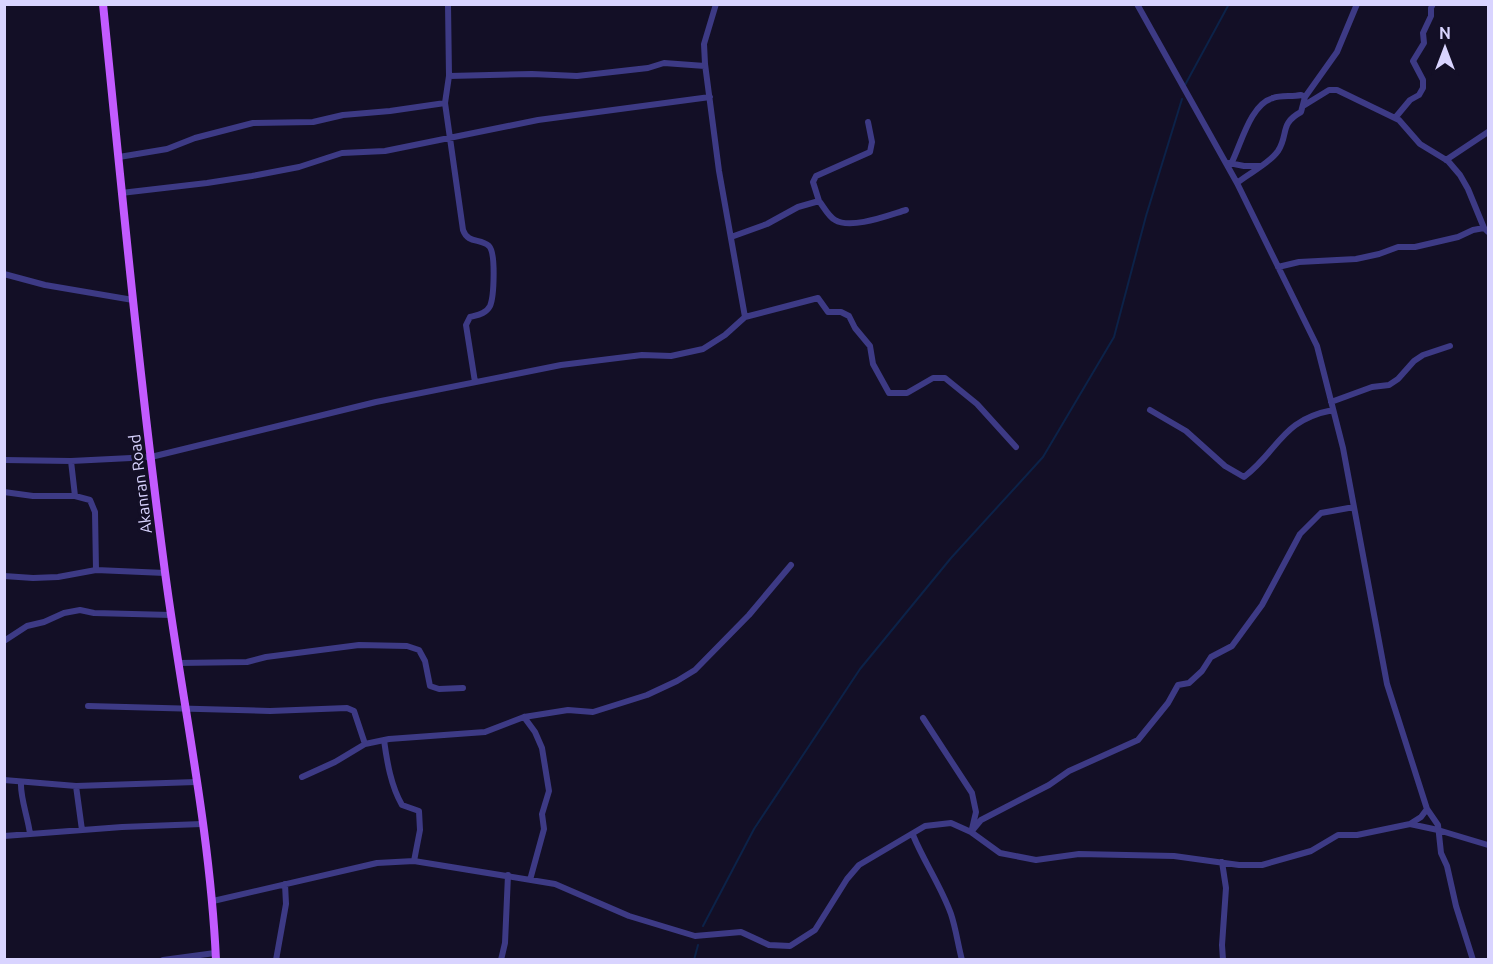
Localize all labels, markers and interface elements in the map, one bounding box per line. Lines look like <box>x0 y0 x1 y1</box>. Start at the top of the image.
north arrow <box>1415 18 1475 78</box>
text: N <box>1439 24 1451 42</box>
street label: Akanran Road <box>125 433 155 535</box>

